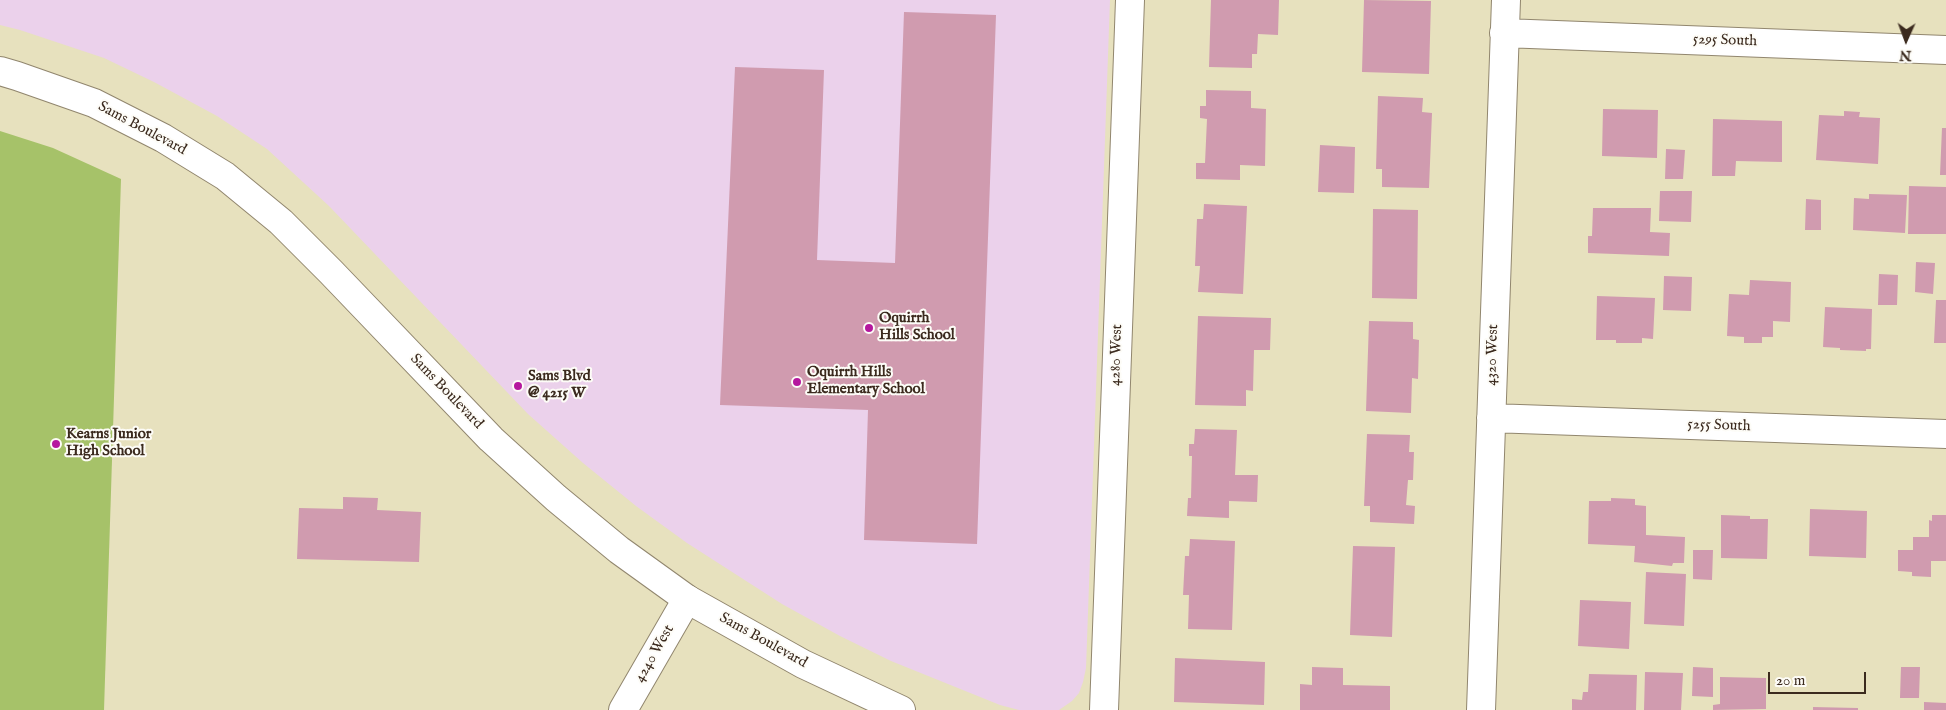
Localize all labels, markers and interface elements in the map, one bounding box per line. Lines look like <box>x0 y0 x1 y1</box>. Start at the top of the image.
north arrow <box>1881 15 1931 65</box>
street label: 5295 South <box>1693 31 1757 51</box>
text: N <box>1899 46 1912 64</box>
street label: Sams Boulevard <box>95 98 189 160</box>
place label: Oquirrh Hills School <box>879 310 955 345</box>
marker: Oquirrh Hills School <box>863 322 875 334</box>
street label: 4280 West <box>1107 324 1127 386</box>
street label: 4320 West <box>1483 324 1503 386</box>
street label: Sams Boulevard <box>406 351 486 433</box>
place label: Oquirrh Hills Elementary School <box>807 364 925 399</box>
place label: Sams Blvd @ 4215 W <box>528 368 591 403</box>
marker: Oquirrh Hills Elementary School <box>791 376 803 388</box>
marker: Sams Blvd @ 4215 W <box>512 380 524 392</box>
street label: 5255 South <box>1687 416 1751 436</box>
place label: Kearns Junior High School <box>66 426 151 461</box>
marker: Kearns Junior High School <box>50 438 62 450</box>
street label: Sams Boulevard <box>716 609 810 673</box>
street label: 4240 West <box>631 622 679 686</box>
scale bar <box>1771 662 1868 694</box>
text: 20 m <box>1776 671 1805 690</box>

